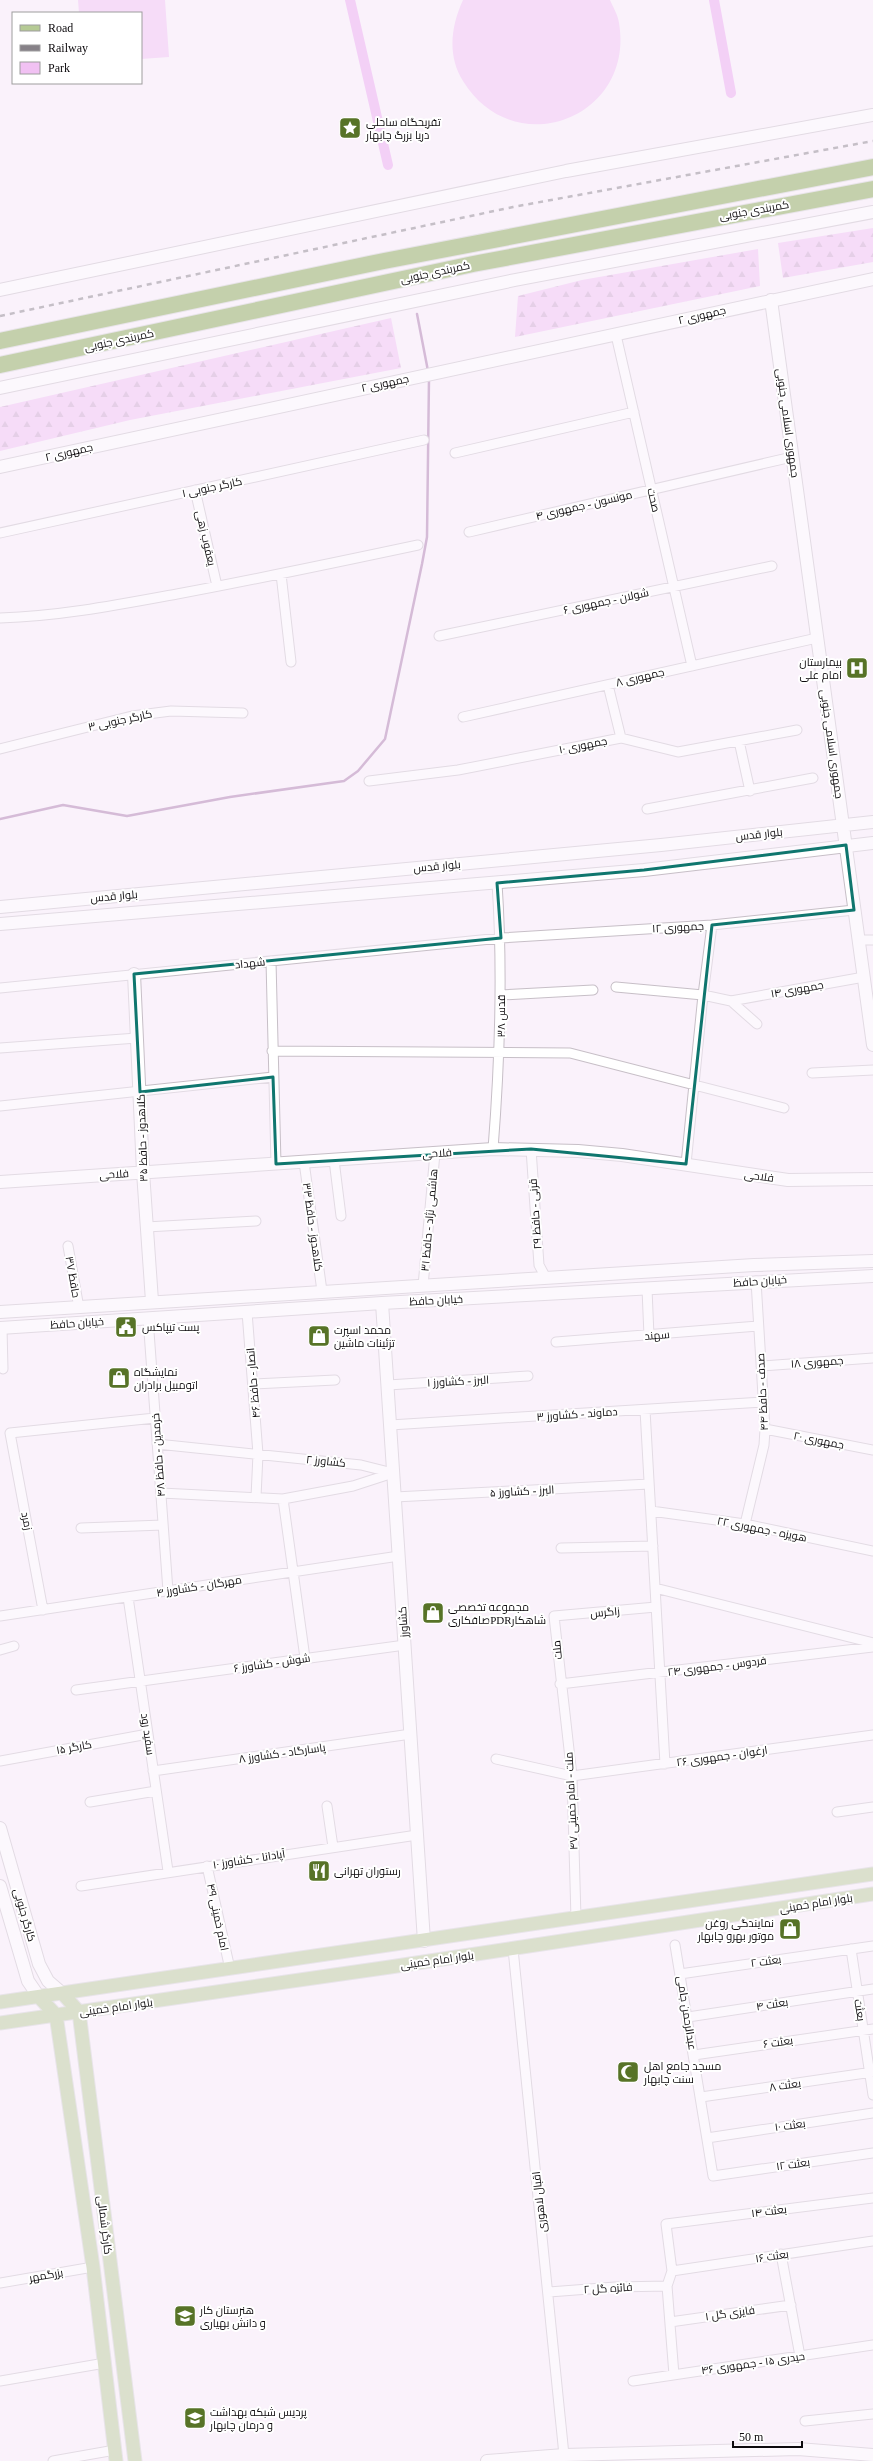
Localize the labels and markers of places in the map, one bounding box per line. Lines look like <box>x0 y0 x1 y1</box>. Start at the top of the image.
place icon: تفریحگاه ساحلی دریا بزرگ چابهار <box>337 115 363 141</box>
place label: تفریحگاه ساحلی دریا بزرگ چابهار <box>365 116 441 142</box>
hospital icon: بیمارستان امام علی <box>844 655 870 681</box>
place label: بیمارستان امام علی <box>799 656 842 683</box>
public building icon: پست تیپاکس <box>113 1314 139 1340</box>
place label: پست تیپاکس <box>142 1321 199 1334</box>
shop icon: محمد اسپرت تزئینات ماشین <box>306 1323 332 1349</box>
place label: محمد اسپرت تزئینات ماشین <box>334 1324 395 1350</box>
shop icon: نمایشگاه اتومبیل برادران <box>106 1365 132 1391</box>
place label: نمایشگاه اتومبیل برادران <box>134 1366 198 1392</box>
shop icon: مجموعه تخصصی صافکاریPDRشاهکار <box>420 1600 446 1626</box>
place label: مجموعه تخصصی صافکاریPDRشاهکار <box>448 1601 546 1627</box>
restaurant icon: رستوران تهرانی <box>306 1858 332 1884</box>
place label: رستوران تهرانی <box>334 1865 401 1878</box>
shop icon: نمایندگی روغن موتور بهرو چابهار <box>777 1916 803 1942</box>
place label: نمایندگی روغن موتور بهرو چابهار <box>697 1917 774 1943</box>
mosque icon: مسجد جامع اهل سنت چابهار <box>615 2059 641 2085</box>
place label: مسجد جامع اهل سنت چابهار <box>643 2060 721 2086</box>
school or university icon: هنرستان کار و دانش بهیاری <box>172 2303 198 2329</box>
place label: هنرستان کار و دانش بهیاری <box>199 2304 266 2330</box>
school or university icon: پردیس شبکه بهداشت و درمان چابهار <box>182 2405 208 2431</box>
place label: پردیس شبکه بهداشت و درمان چابهار <box>209 2406 307 2432</box>

